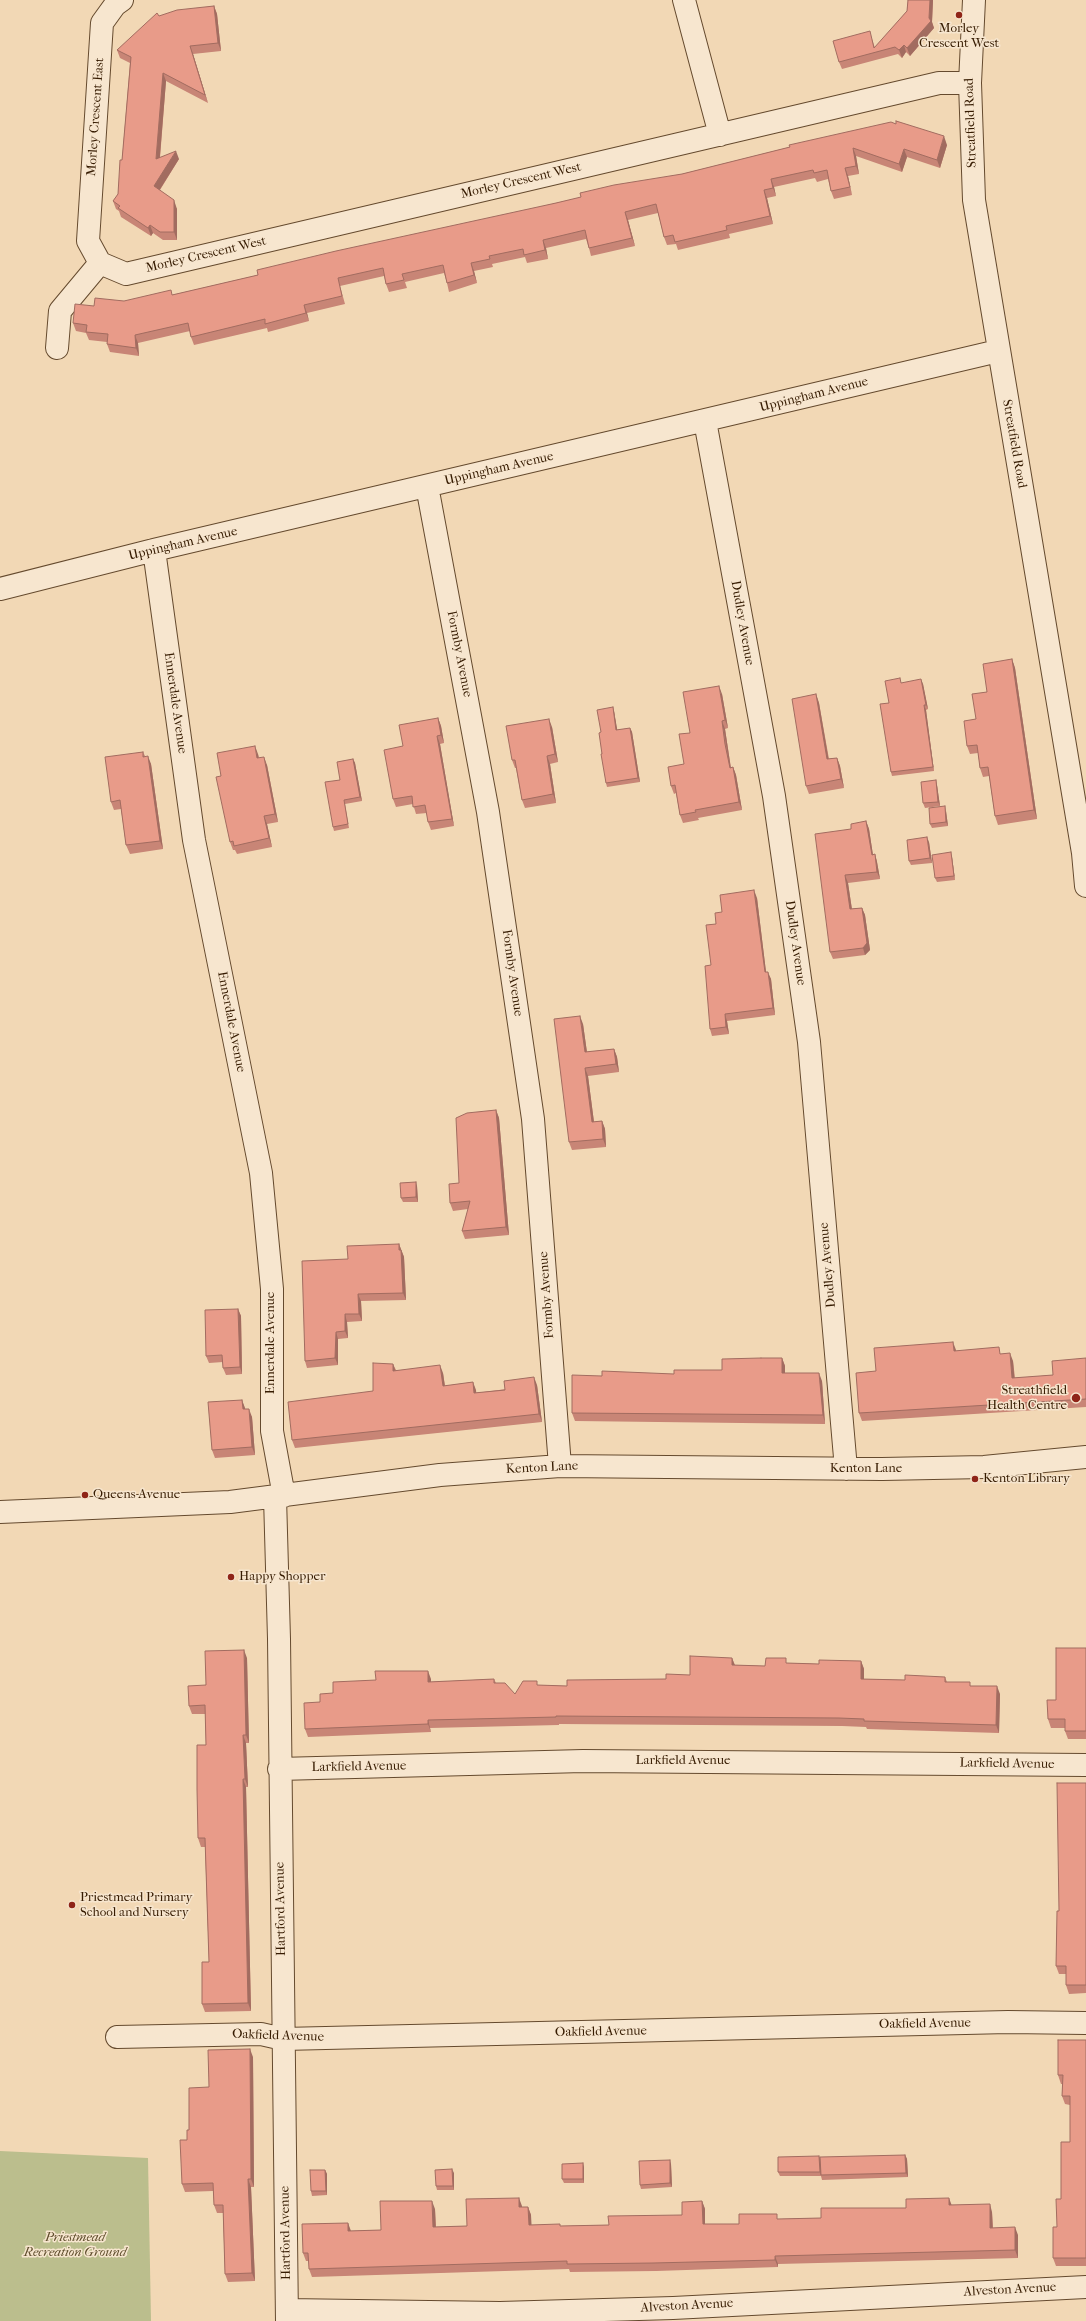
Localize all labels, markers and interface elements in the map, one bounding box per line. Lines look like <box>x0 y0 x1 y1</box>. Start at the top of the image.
marker: Morley Crescent West <box>954 10 964 20</box>
place label: Morley Crescent West <box>919 21 999 52</box>
street label: Morley Crescent East <box>84 57 108 177</box>
street label: Streatfield Road <box>962 78 980 168</box>
street label: Morley Crescent West <box>459 160 583 202</box>
street label: Morley Crescent West <box>144 234 268 276</box>
street label: Uppingham Avenue <box>758 374 870 416</box>
street label: Streatfield Road <box>999 398 1029 490</box>
street label: Uppingham Avenue <box>443 449 555 489</box>
street label: Uppingham Avenue <box>127 524 239 564</box>
street label: Dudley Avenue <box>727 579 757 667</box>
street label: Formby Avenue <box>443 609 475 699</box>
street label: Ennerdale Avenue <box>160 651 190 755</box>
street label: Dudley Avenue <box>781 899 809 987</box>
street label: Formby Avenue <box>498 928 526 1018</box>
street label: Ennerdale Avenue <box>214 970 248 1074</box>
street label: Dudley Avenue <box>816 1222 840 1308</box>
street label: Formby Avenue <box>536 1251 558 1339</box>
street label: Ennerdale Avenue <box>263 1292 279 1394</box>
place label: Streathfield Health Centre <box>987 1383 1067 1414</box>
marker: Streathfield Health Centre <box>1070 1392 1082 1404</box>
street label: Kenton Lane <box>505 1458 579 1478</box>
street label: Kenton Lane <box>830 1461 902 1477</box>
place label: Kenton Library <box>983 1471 1070 1487</box>
marker: Kenton Library <box>970 1474 980 1484</box>
place label: Queens Avenue <box>93 1487 180 1503</box>
marker: Queens Avenue <box>80 1490 90 1500</box>
place label: Happy Shopper <box>239 1569 325 1585</box>
marker: Happy Shopper <box>226 1572 236 1582</box>
street label: Larkfield Avenue <box>636 1753 730 1769</box>
street label: Larkfield Avenue <box>959 1755 1055 1773</box>
street label: Larkfield Avenue <box>311 1758 407 1776</box>
street label: Hartford Avenue <box>272 1862 290 1956</box>
place label: Priestmead Primary School and Nursery <box>80 1890 193 1921</box>
marker: Priestmead Primary School and Nursery <box>67 1900 77 1910</box>
street label: Oakfield Avenue <box>879 2015 971 2033</box>
street label: Oakfield Avenue <box>555 2023 647 2041</box>
street label: Oakfield Avenue <box>232 2027 324 2045</box>
street label: Hartford Avenue <box>277 2186 295 2280</box>
park label: Priestmead Recreation Ground <box>24 2230 126 2261</box>
street label: Alveston Avenue <box>963 2280 1057 2300</box>
street label: Alveston Avenue <box>640 2296 734 2316</box>

